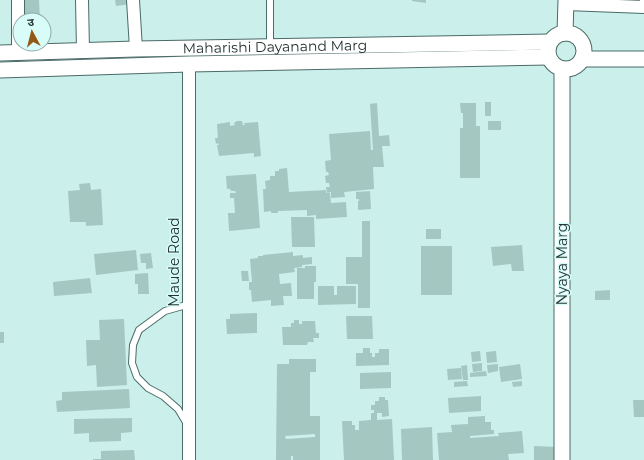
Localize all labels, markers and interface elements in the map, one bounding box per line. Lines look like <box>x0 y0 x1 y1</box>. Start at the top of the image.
north arrow <box>12 12 52 52</box>
text: उ <box>27 15 35 29</box>
street label: Maharishi Dayanand Marg <box>182 36 367 57</box>
street label: Maude Road <box>165 217 183 307</box>
street label: Nyaya Marg <box>553 223 571 305</box>

